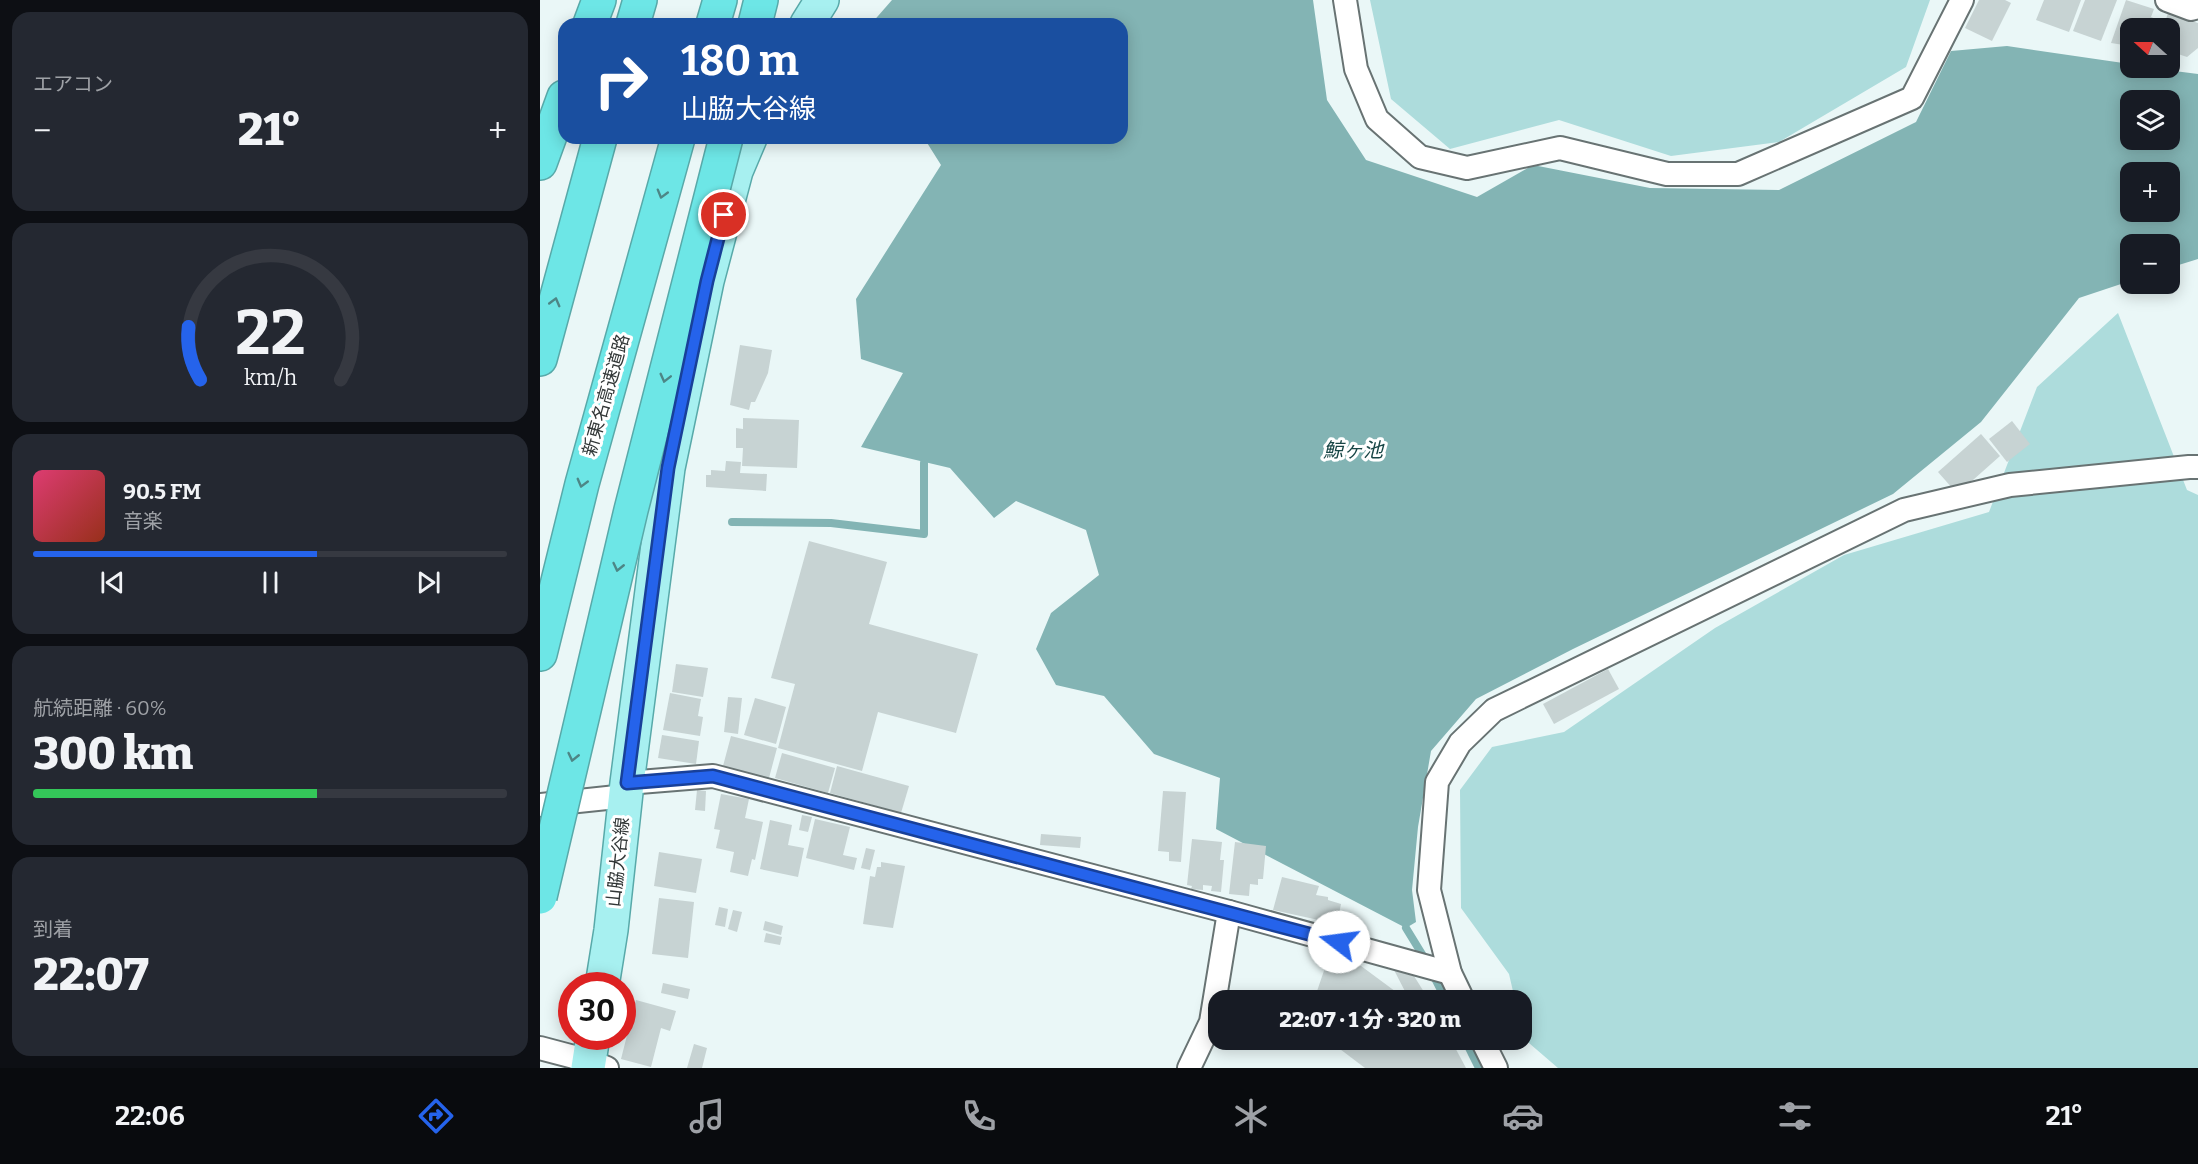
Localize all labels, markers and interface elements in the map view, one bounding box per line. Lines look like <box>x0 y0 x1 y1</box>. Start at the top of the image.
north arrow <box>2120 18 2180 78</box>
map controls <box>2120 18 2180 294</box>
text: 180 m <box>681 36 799 86</box>
icon: right <box>582 42 660 120</box>
text: エアコン <box>33 72 113 96</box>
button: layers <box>2120 90 2180 150</box>
text: 山脇大谷線 <box>681 93 816 125</box>
text: 21° <box>238 103 302 157</box>
text: − <box>33 111 51 151</box>
text: + <box>488 111 507 151</box>
button: + <box>2120 162 2180 222</box>
one-way arrow <box>657 189 670 199</box>
pin <box>698 189 749 240</box>
icon: arrive <box>707 198 740 231</box>
button: − <box>2120 234 2180 294</box>
text: 22 <box>235 296 305 371</box>
one-way arrow <box>548 297 561 307</box>
street label: 新東名高速道路 <box>578 331 634 459</box>
text: km/h <box>243 365 297 391</box>
one-way arrow <box>659 373 672 383</box>
water label: 鯨ヶ池 <box>1323 438 1385 462</box>
one-way arrow <box>577 477 589 488</box>
text: 90.5 FM <box>123 478 201 505</box>
text: 音楽 <box>123 509 163 533</box>
one-way arrow <box>612 562 625 572</box>
icon: previous <box>96 566 129 599</box>
icon: pause <box>254 566 287 599</box>
icon: next <box>412 566 445 599</box>
text: 航続距離 · 60% <box>33 696 167 720</box>
text: 300 km <box>33 727 193 781</box>
one-way arrow <box>567 752 580 762</box>
street label: 山脇大谷線 <box>602 816 634 908</box>
position arrow <box>1307 910 1371 974</box>
text: 到着 <box>33 917 73 941</box>
text: 22:07 <box>33 948 149 1002</box>
speed limit sign: 30 <box>558 972 636 1050</box>
text: 22:07 · 1 分 · 320 m <box>1279 1006 1461 1033</box>
icon: directions <box>415 1095 457 1137</box>
icon: music <box>686 1095 728 1137</box>
icon: phone <box>958 1095 1000 1137</box>
icon: climate <box>1230 1095 1272 1137</box>
icon: car <box>1502 1095 1544 1137</box>
icon: filters <box>1774 1095 1816 1137</box>
text: 22:06 <box>115 1100 185 1132</box>
text: 21° <box>2045 1100 2083 1132</box>

